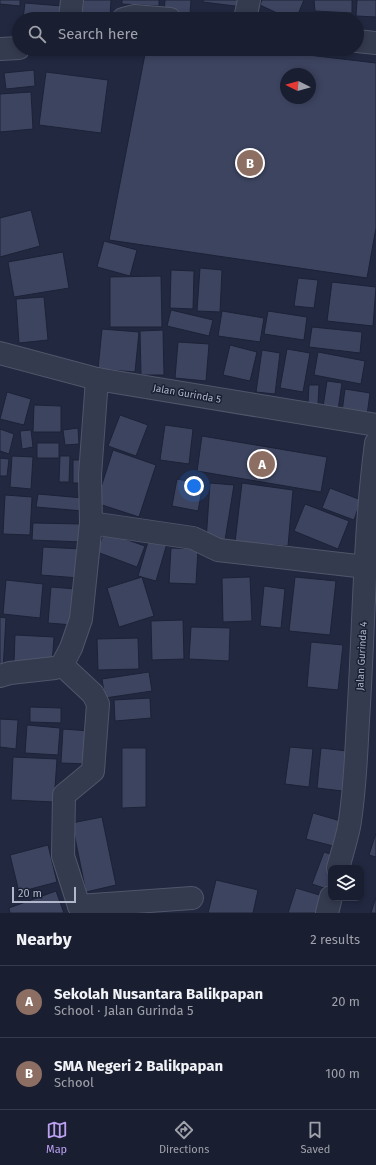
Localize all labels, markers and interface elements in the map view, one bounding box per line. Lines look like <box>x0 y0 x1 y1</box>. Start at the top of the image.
search box <box>12 12 364 56</box>
icon: search <box>26 23 48 45</box>
text: Search here <box>58 25 138 43</box>
north arrow <box>280 68 316 104</box>
pin: B <box>237 148 263 178</box>
street label: Jalan Gurinda 5 <box>152 382 222 406</box>
pin: A <box>249 449 275 479</box>
your location <box>184 476 204 496</box>
street label: Jalan Gurinda 4 <box>354 620 370 691</box>
map controls <box>328 865 364 901</box>
button: layers <box>328 865 364 901</box>
scale bar <box>12 885 76 904</box>
text: 20 m <box>18 887 42 900</box>
text: Nearby <box>16 929 71 950</box>
text: 2 results <box>310 932 360 947</box>
text: Sekolah Nusantara Balikpapan <box>54 985 263 1003</box>
text: A <box>25 994 33 1009</box>
text: 20 m <box>332 994 360 1009</box>
text: School · Jalan Gurinda 5 <box>54 1003 194 1018</box>
text: SMA Negeri 2 Balikpapan <box>54 1057 223 1075</box>
text: B <box>25 1066 33 1081</box>
text: 100 m <box>325 1066 360 1081</box>
text: School <box>54 1075 94 1090</box>
tab: Map <box>46 1119 68 1156</box>
tab: Directions <box>159 1119 209 1156</box>
tab: Saved <box>301 1119 330 1156</box>

